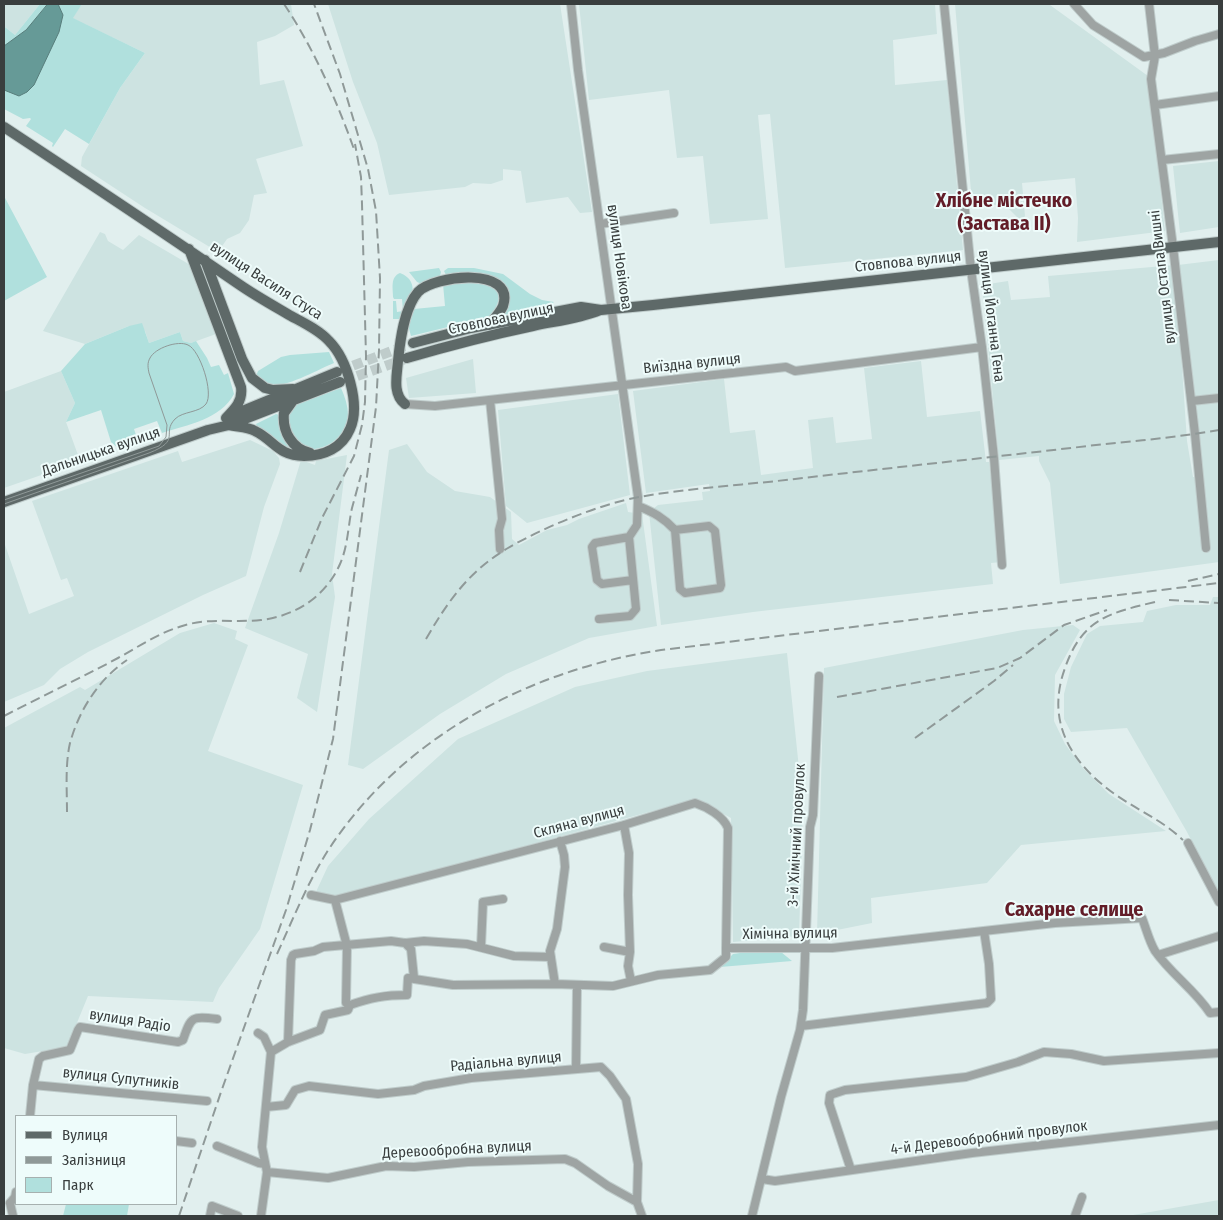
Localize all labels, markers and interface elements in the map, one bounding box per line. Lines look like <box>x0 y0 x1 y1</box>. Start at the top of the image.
district label: Хлібне містечко (Застава ІІ) <box>936 189 1072 236</box>
street label: вулиця Новікова <box>603 203 635 311</box>
street label: вулиця Остапа Вишні <box>1146 209 1180 345</box>
street label: вулиця Василя Стуса <box>206 238 326 324</box>
street label: Стовпова вулиця <box>854 247 962 277</box>
street label: вулиця Йоганна Гена <box>974 249 1008 383</box>
street label: Стовпова вулиця <box>447 299 555 339</box>
street label: Виїздна вулиця <box>642 350 742 378</box>
street label: Дальницька вулиця <box>39 423 163 481</box>
street label: 3-й Хімічний провулок <box>784 763 810 907</box>
street label: Скляна вулиця <box>532 801 626 843</box>
district label: Сахарне селище <box>1005 898 1143 922</box>
street label: Хімічна вулиця <box>742 924 838 944</box>
street label: вулиця Радіо <box>88 1006 172 1036</box>
street label: Радіальна вулиця <box>450 1048 562 1076</box>
street label: вулиця Супутників <box>62 1064 180 1094</box>
legend <box>15 1115 178 1205</box>
street label: 4-й Деревообробний провулок <box>890 1117 1088 1159</box>
text: Вулиця <box>62 1126 108 1144</box>
street label: Деревообробна вулиця <box>382 1137 532 1163</box>
text: Залізниця <box>62 1151 126 1169</box>
text: Парк <box>62 1176 93 1194</box>

